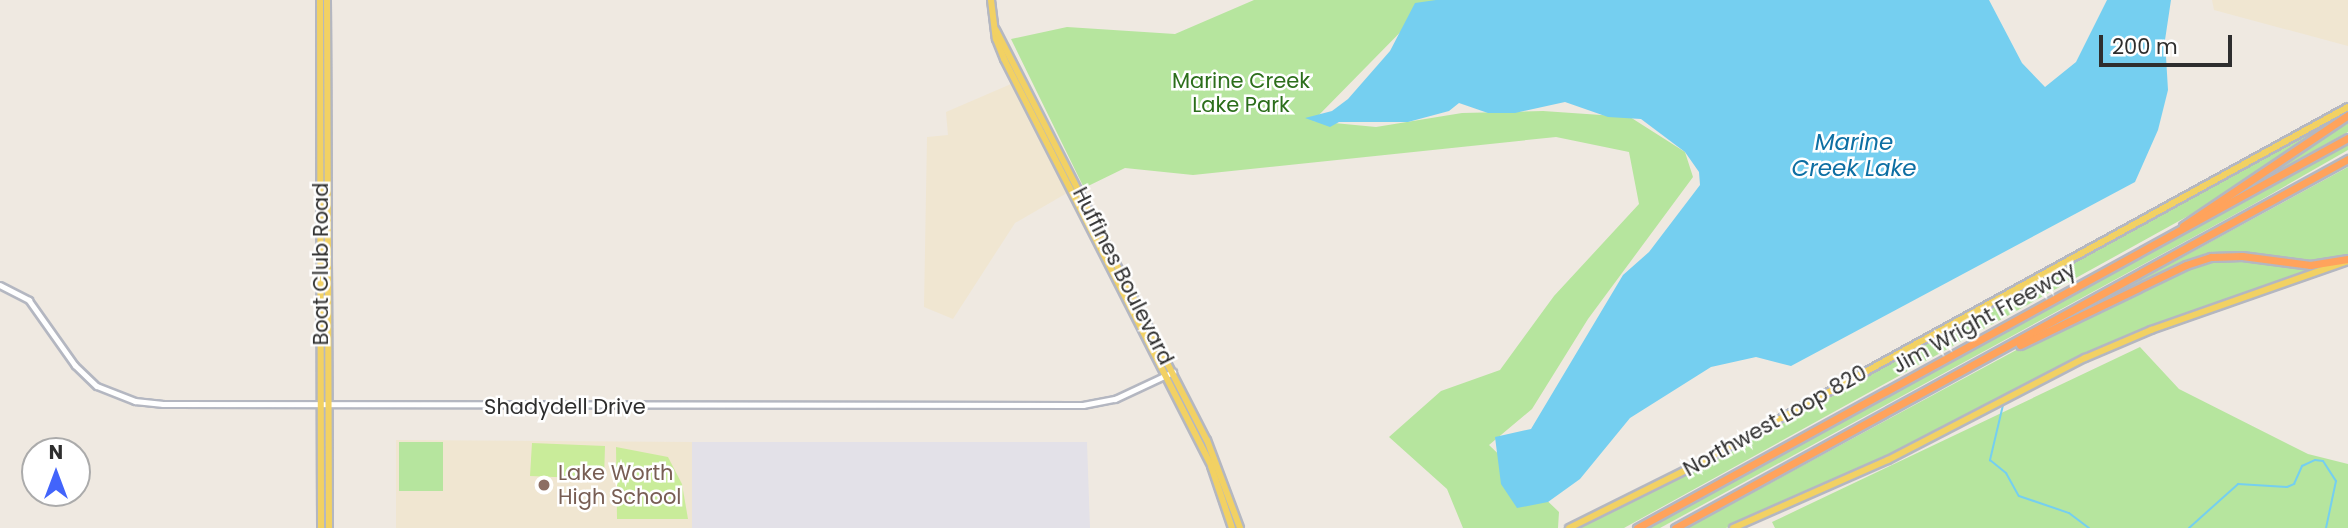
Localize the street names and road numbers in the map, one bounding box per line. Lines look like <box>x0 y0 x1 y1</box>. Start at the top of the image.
street label: Boat Club Road <box>308 183 334 345</box>
street label: Huffines Boulevard <box>1067 183 1179 369</box>
street label: Jim Wright Freeway <box>1888 257 2080 379</box>
street label: Northwest Loop 820 <box>1679 360 1871 482</box>
street label: Shadydell Drive <box>484 394 646 420</box>

